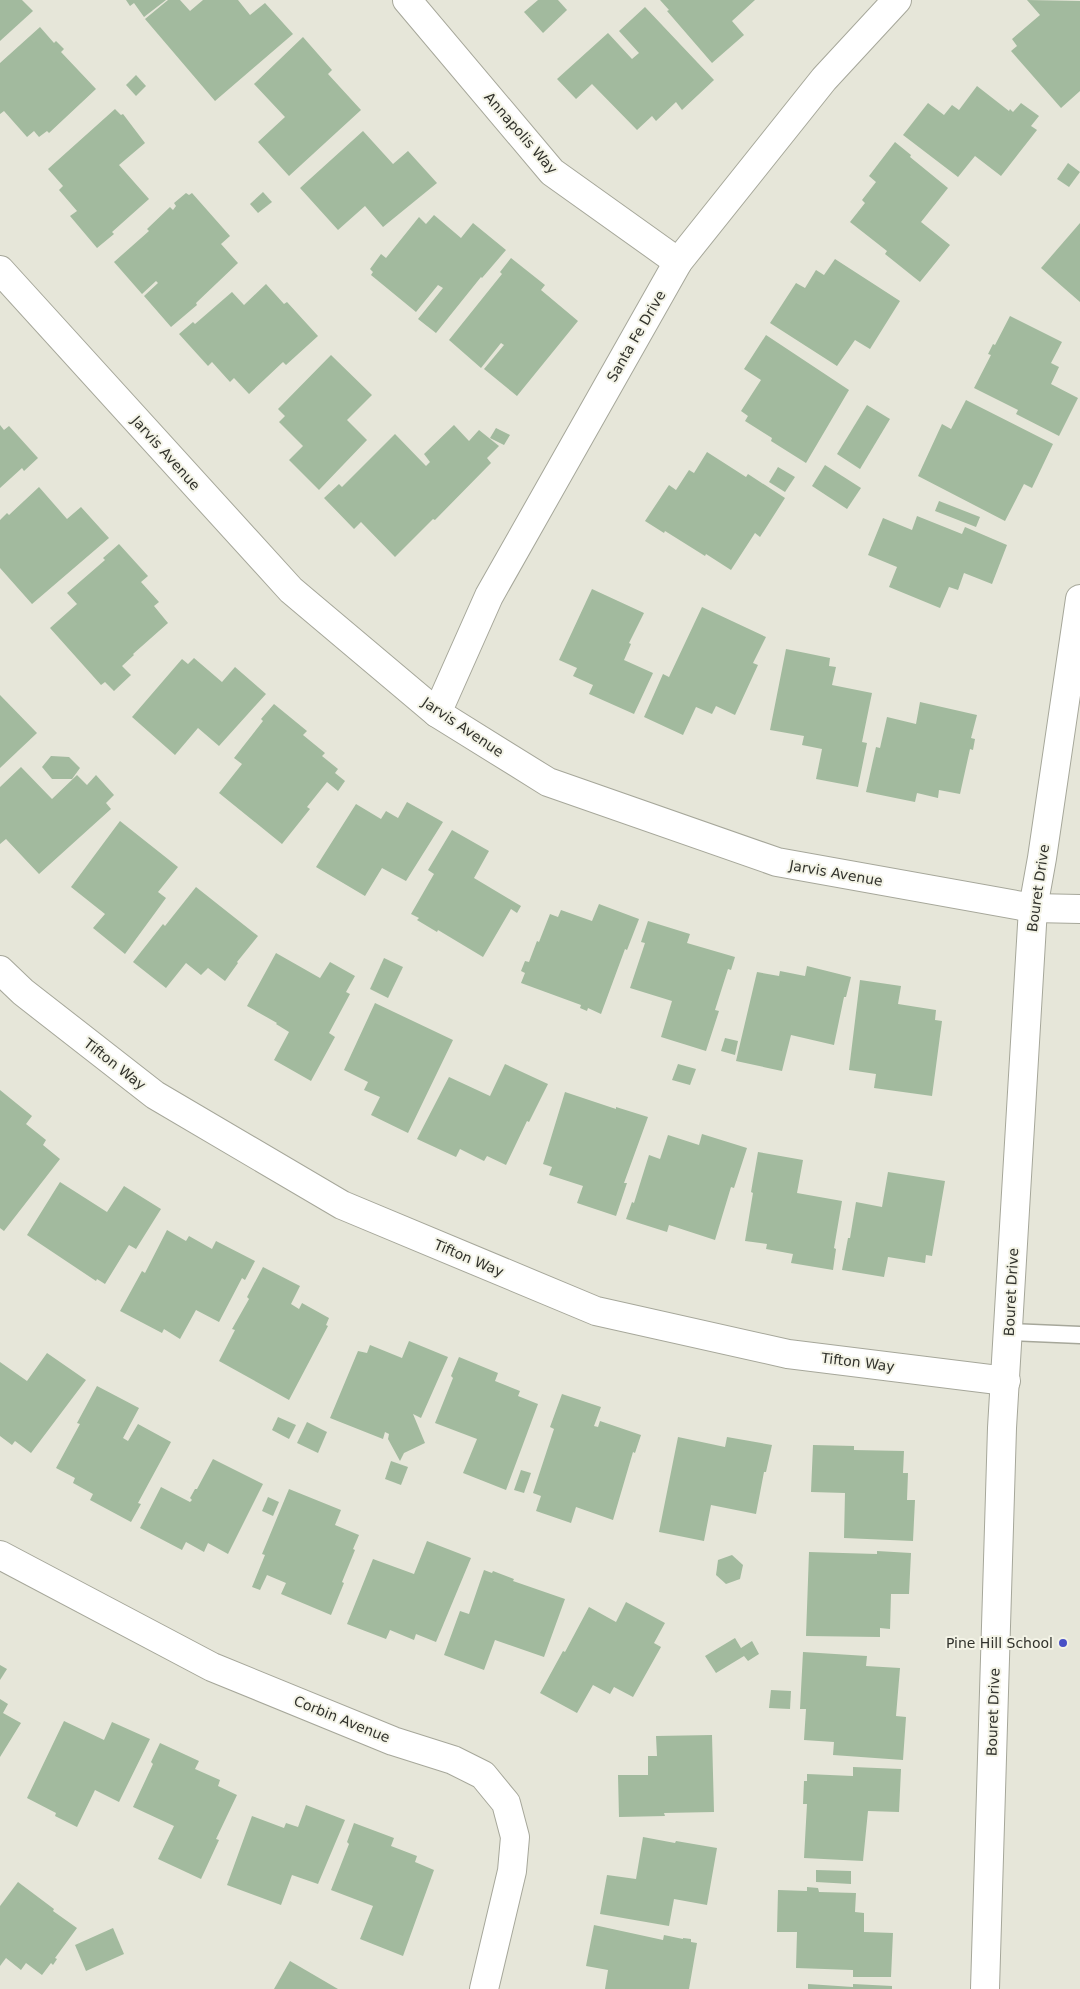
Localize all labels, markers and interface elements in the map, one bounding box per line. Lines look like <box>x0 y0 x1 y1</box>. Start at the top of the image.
street label: Annapolis Way <box>481 89 561 177</box>
street label: Santa Fe Drive <box>603 288 669 384</box>
street label: Jarvis Avenue <box>128 412 204 493</box>
street label: Jarvis Avenue <box>419 693 507 760</box>
street label: Bouret Drive <box>1024 843 1052 933</box>
street label: Jarvis Avenue <box>787 857 884 889</box>
street label: Tifton Way <box>80 1034 149 1093</box>
street label: Tifton Way <box>431 1236 506 1280</box>
street label: Bouret Drive <box>1001 1247 1021 1337</box>
street label: Tifton Way <box>819 1349 896 1374</box>
place label: Pine Hill School <box>946 1635 1053 1651</box>
marker: Pine Hill School <box>1057 1637 1069 1649</box>
street label: Bouret Drive <box>983 1668 1003 1756</box>
street label: Corbin Avenue <box>292 1692 392 1746</box>

